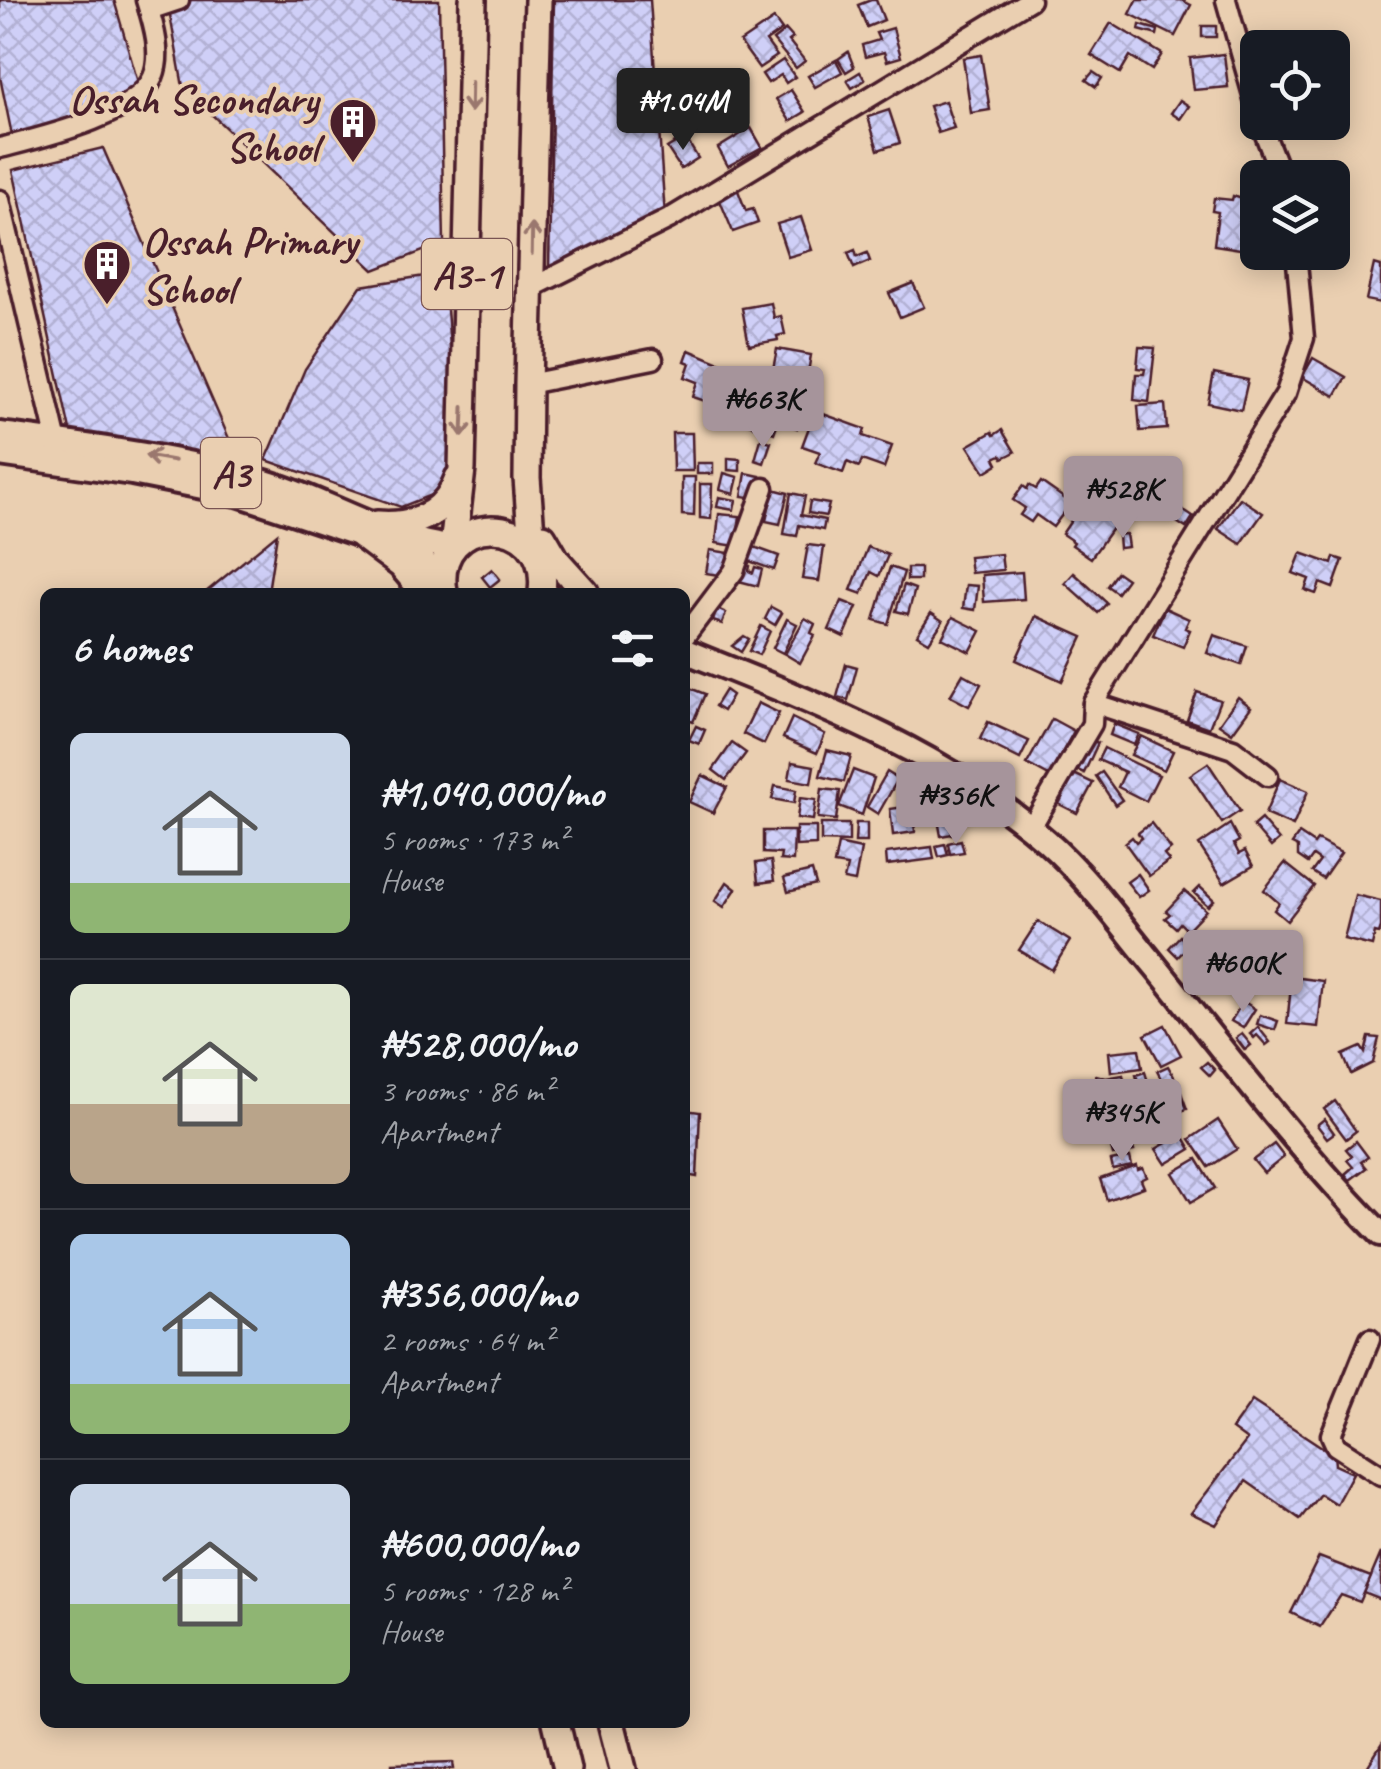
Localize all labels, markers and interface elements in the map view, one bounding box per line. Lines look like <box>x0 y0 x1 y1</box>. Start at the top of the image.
map controls <box>1240 30 1350 270</box>
button: locate <box>1240 30 1350 140</box>
pin: ₦1.04M <box>602 68 764 153</box>
place label: Ossah Secondary School <box>69 73 326 174</box>
text: ₦1.04M <box>639 80 727 121</box>
one-way arrow <box>462 81 481 113</box>
building icon: Ossah Secondary School <box>327 96 379 164</box>
button: layers <box>1240 160 1350 270</box>
place label: Ossah Primary School <box>142 215 361 316</box>
one-way arrow <box>523 224 542 256</box>
building icon: Ossah Primary School <box>81 238 133 306</box>
road number: A3-1 <box>422 239 512 309</box>
pin: ₦663K <box>693 366 833 451</box>
text: ₦663K <box>725 378 801 419</box>
one-way arrow <box>454 406 473 438</box>
road number: A3 <box>201 438 261 508</box>
one-way arrow <box>144 448 177 467</box>
pin: ₦528K <box>1053 456 1193 541</box>
text: ₦528K <box>1086 468 1160 509</box>
icon: filters <box>605 621 660 676</box>
text: 6 homes <box>70 622 189 675</box>
pin: ₦356K <box>886 762 1026 847</box>
text: ₦1,040,000/mo <box>380 766 603 819</box>
icon: home <box>150 773 270 893</box>
text: ₦356K <box>918 774 994 815</box>
text: 5 rooms · 173 m² <box>380 819 567 860</box>
text: House <box>380 860 442 901</box>
pin: ₦600K <box>1173 930 1313 1015</box>
text: ₦600K <box>1205 942 1281 983</box>
text: ₦528,000/mo <box>380 1017 576 1070</box>
icon: home <box>150 1024 270 1144</box>
text: 3 rooms · 86 m² <box>380 1070 553 1111</box>
pin: ₦345K <box>1052 1079 1192 1164</box>
text: ₦345K <box>1085 1091 1159 1132</box>
text: Apartment <box>380 1111 498 1152</box>
text: ₦356,000/mo <box>380 1267 576 1320</box>
icon: home <box>150 1274 270 1394</box>
text: 2 rooms · 64 m² <box>380 1320 553 1361</box>
text: Apartment <box>380 1361 498 1402</box>
text: ₦600,000/mo <box>380 1517 577 1570</box>
icon: home <box>150 1524 270 1644</box>
text: 5 rooms · 128 m² <box>380 1570 567 1611</box>
text: House <box>380 1611 442 1652</box>

